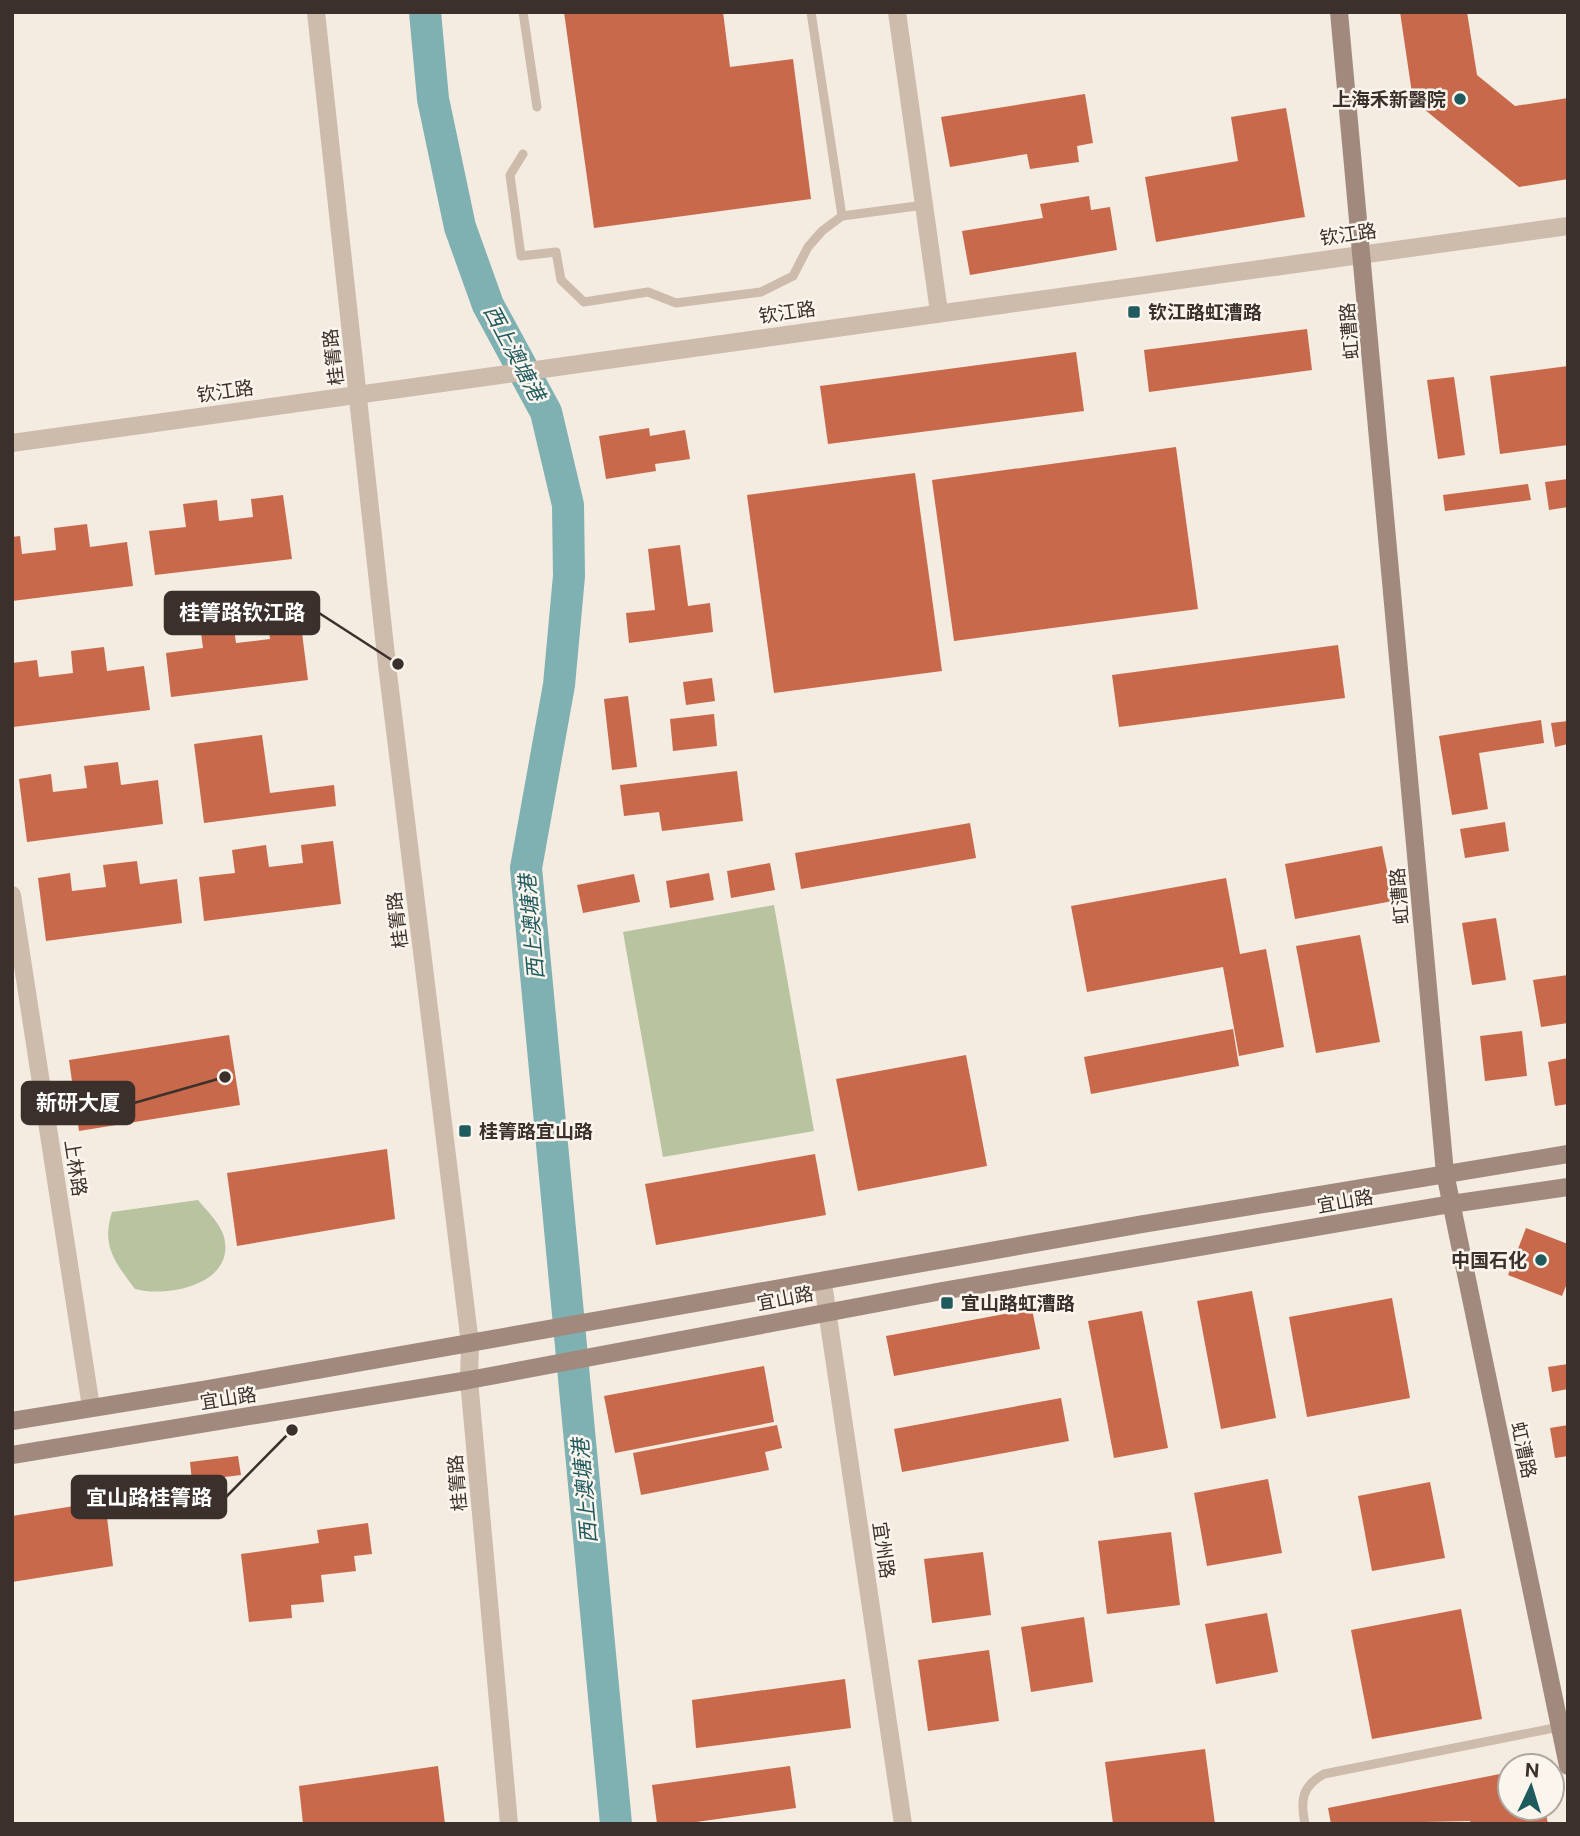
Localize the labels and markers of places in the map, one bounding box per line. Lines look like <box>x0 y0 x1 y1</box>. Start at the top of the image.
place label: 上海禾新醫院 <box>1332 88 1446 110</box>
marker: 上海禾新醫院 <box>1452 91 1468 107</box>
place label: 钦江路虹漕路 <box>1148 301 1262 323</box>
marker: 钦江路虹漕路 <box>1126 304 1142 320</box>
callout: 桂箐路钦江路 <box>165 592 319 634</box>
callout: 新研大厦 <box>22 1082 134 1124</box>
place label: 桂箐路宜山路 <box>479 1120 593 1142</box>
marker: 桂箐路宜山路 <box>457 1123 473 1139</box>
place label: 中国石化 <box>1451 1249 1527 1271</box>
marker: 中国石化 <box>1533 1252 1549 1268</box>
place label: 宜山路虹漕路 <box>961 1292 1075 1314</box>
marker: 宜山路虹漕路 <box>939 1295 955 1311</box>
callout: 宜山路桂箐路 <box>72 1476 226 1518</box>

